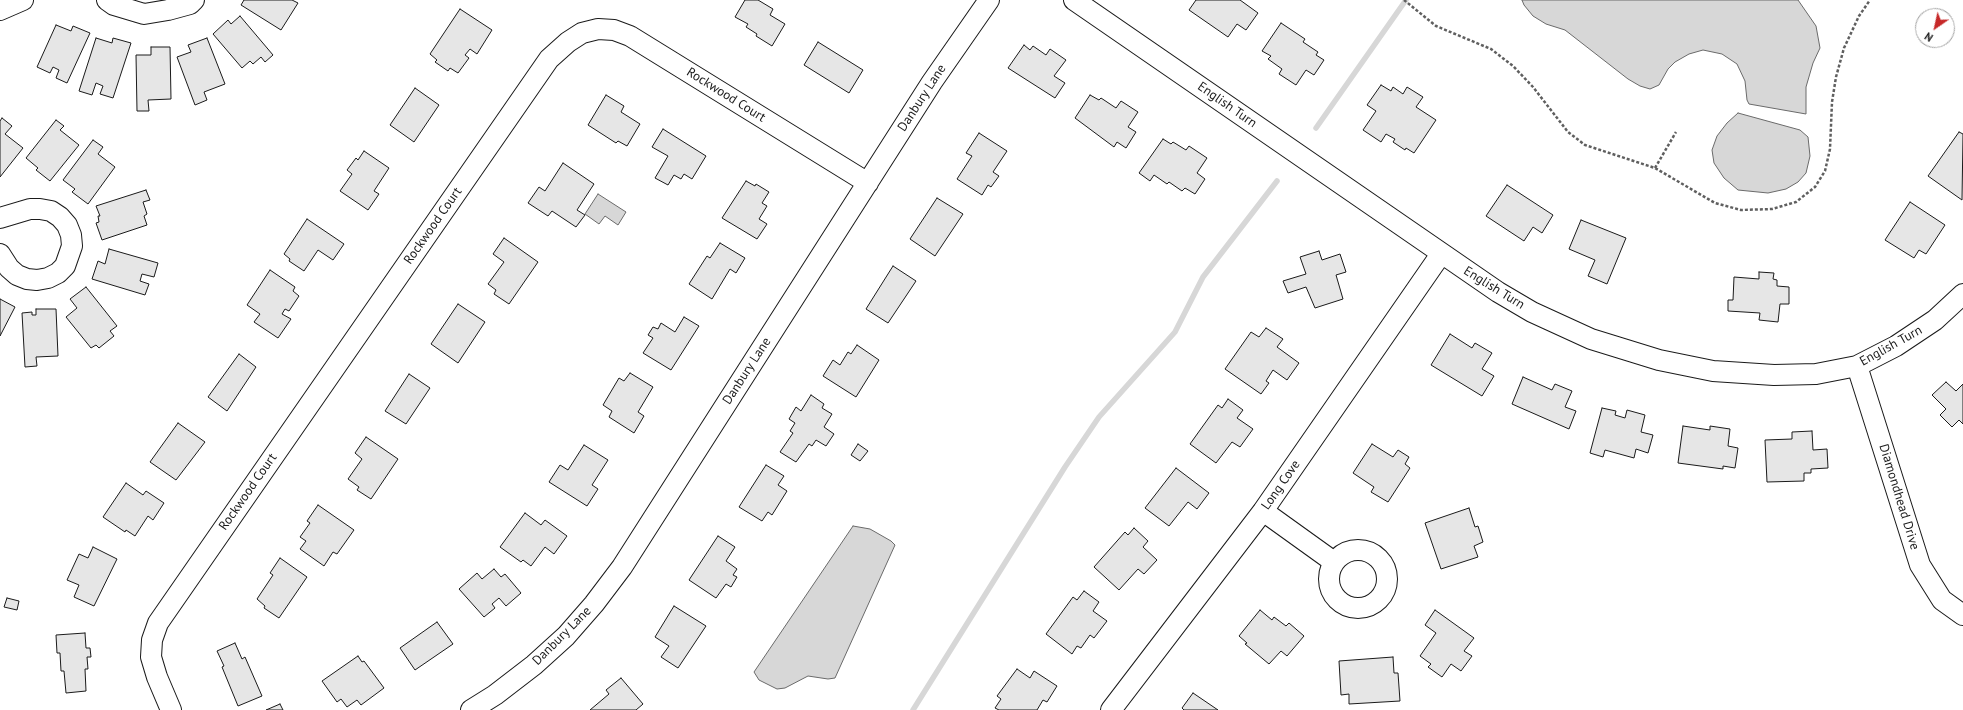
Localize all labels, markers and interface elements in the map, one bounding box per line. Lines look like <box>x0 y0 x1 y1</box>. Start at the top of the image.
north arrow <box>1915 8 1955 48</box>
text: N <box>1922 29 1936 45</box>
street label: Danbury Lane <box>895 62 949 134</box>
street label: Rockwood Court <box>684 65 768 125</box>
street label: English Turn <box>1194 79 1260 131</box>
street label: Rockwood Court <box>401 185 465 267</box>
street label: English Turn <box>1461 263 1527 313</box>
street label: English Turn <box>1857 323 1925 369</box>
street label: Danbury Lane <box>720 335 774 407</box>
street label: Diamondhead Drive <box>1875 442 1923 552</box>
street label: Rockwood Court <box>216 451 280 533</box>
street label: Long Cove <box>1258 457 1304 513</box>
street label: Danbury Lane <box>529 603 595 669</box>

